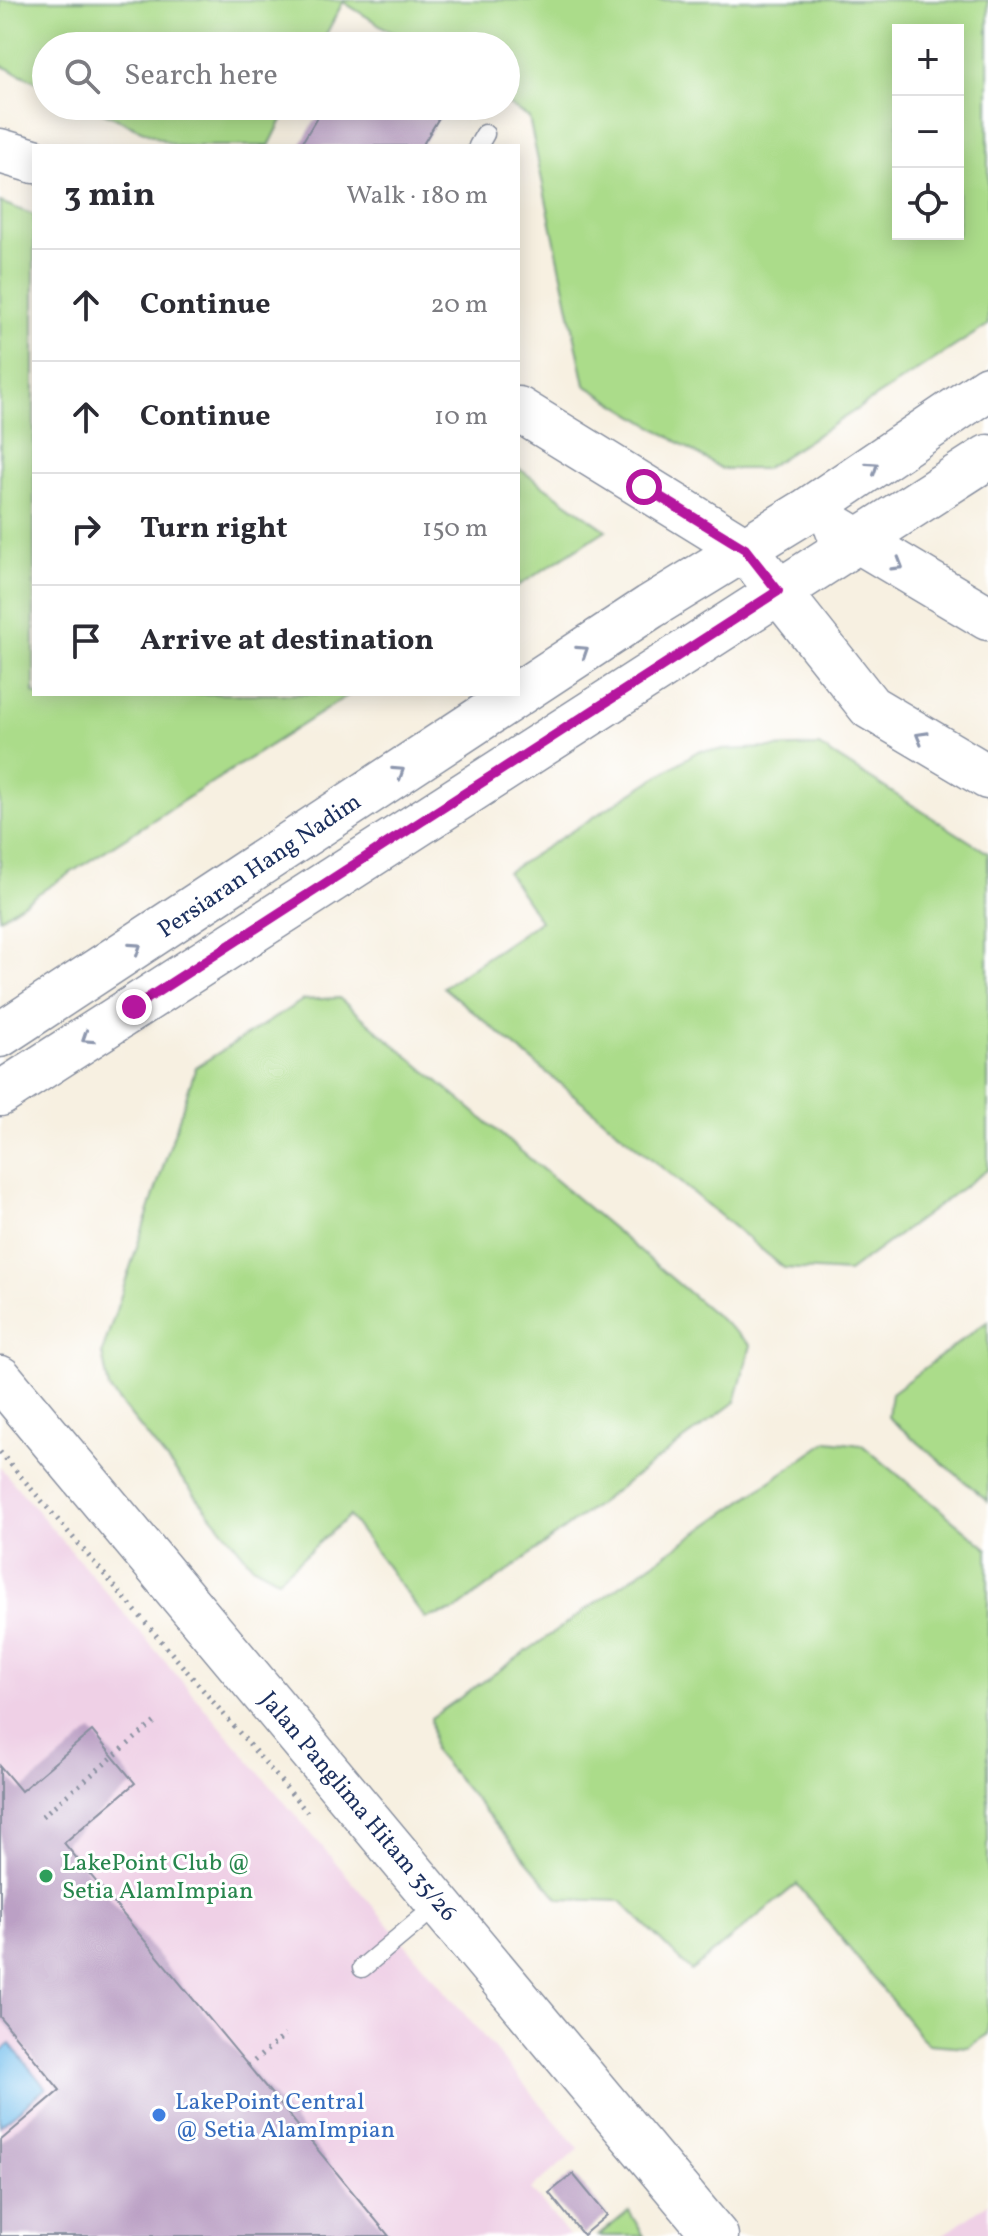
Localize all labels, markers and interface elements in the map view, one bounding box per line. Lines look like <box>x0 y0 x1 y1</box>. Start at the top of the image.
map controls <box>892 24 964 240</box>
button: + <box>892 24 964 96</box>
search box <box>32 32 520 120</box>
icon: search <box>60 54 104 98</box>
text: Search here <box>124 55 278 97</box>
button: − <box>892 96 964 168</box>
button: locate <box>892 168 964 240</box>
text: 3 min <box>64 173 155 220</box>
text: Walk · 180 m <box>346 178 488 214</box>
icon: ahead <box>64 283 108 327</box>
text: Continue <box>140 284 271 326</box>
text: 20 m <box>430 287 488 323</box>
icon: ahead <box>64 395 108 439</box>
text: Continue <box>140 396 271 438</box>
text: 10 m <box>434 399 488 435</box>
one-way arrow <box>864 461 878 476</box>
route start <box>626 469 662 505</box>
icon: right <box>64 507 108 551</box>
text: Turn right <box>140 508 288 550</box>
text: 150 m <box>422 511 488 547</box>
one-way arrow <box>889 555 904 570</box>
icon: arrive <box>64 619 108 663</box>
text: Arrive at destination <box>140 620 434 662</box>
one-way arrow <box>574 646 589 661</box>
one-way arrow <box>915 731 930 747</box>
one-way arrow <box>391 767 405 782</box>
street label: Persiaran Hang Nadim <box>152 786 369 947</box>
one-way arrow <box>128 942 142 957</box>
route end <box>116 989 152 1025</box>
one-way arrow <box>81 1028 96 1043</box>
street label: Jalan Panglima Hitam 35/26 <box>251 1685 464 1930</box>
place label: LakePoint Club @ Setia AlamImpian <box>62 1847 253 1909</box>
marker: LakePoint Club @ Setia AlamImpian <box>37 1867 55 1885</box>
place label: LakePoint Central @ Setia AlamImpian <box>175 2086 395 2148</box>
marker: LakePoint Central @ Setia AlamImpian <box>150 2106 168 2124</box>

